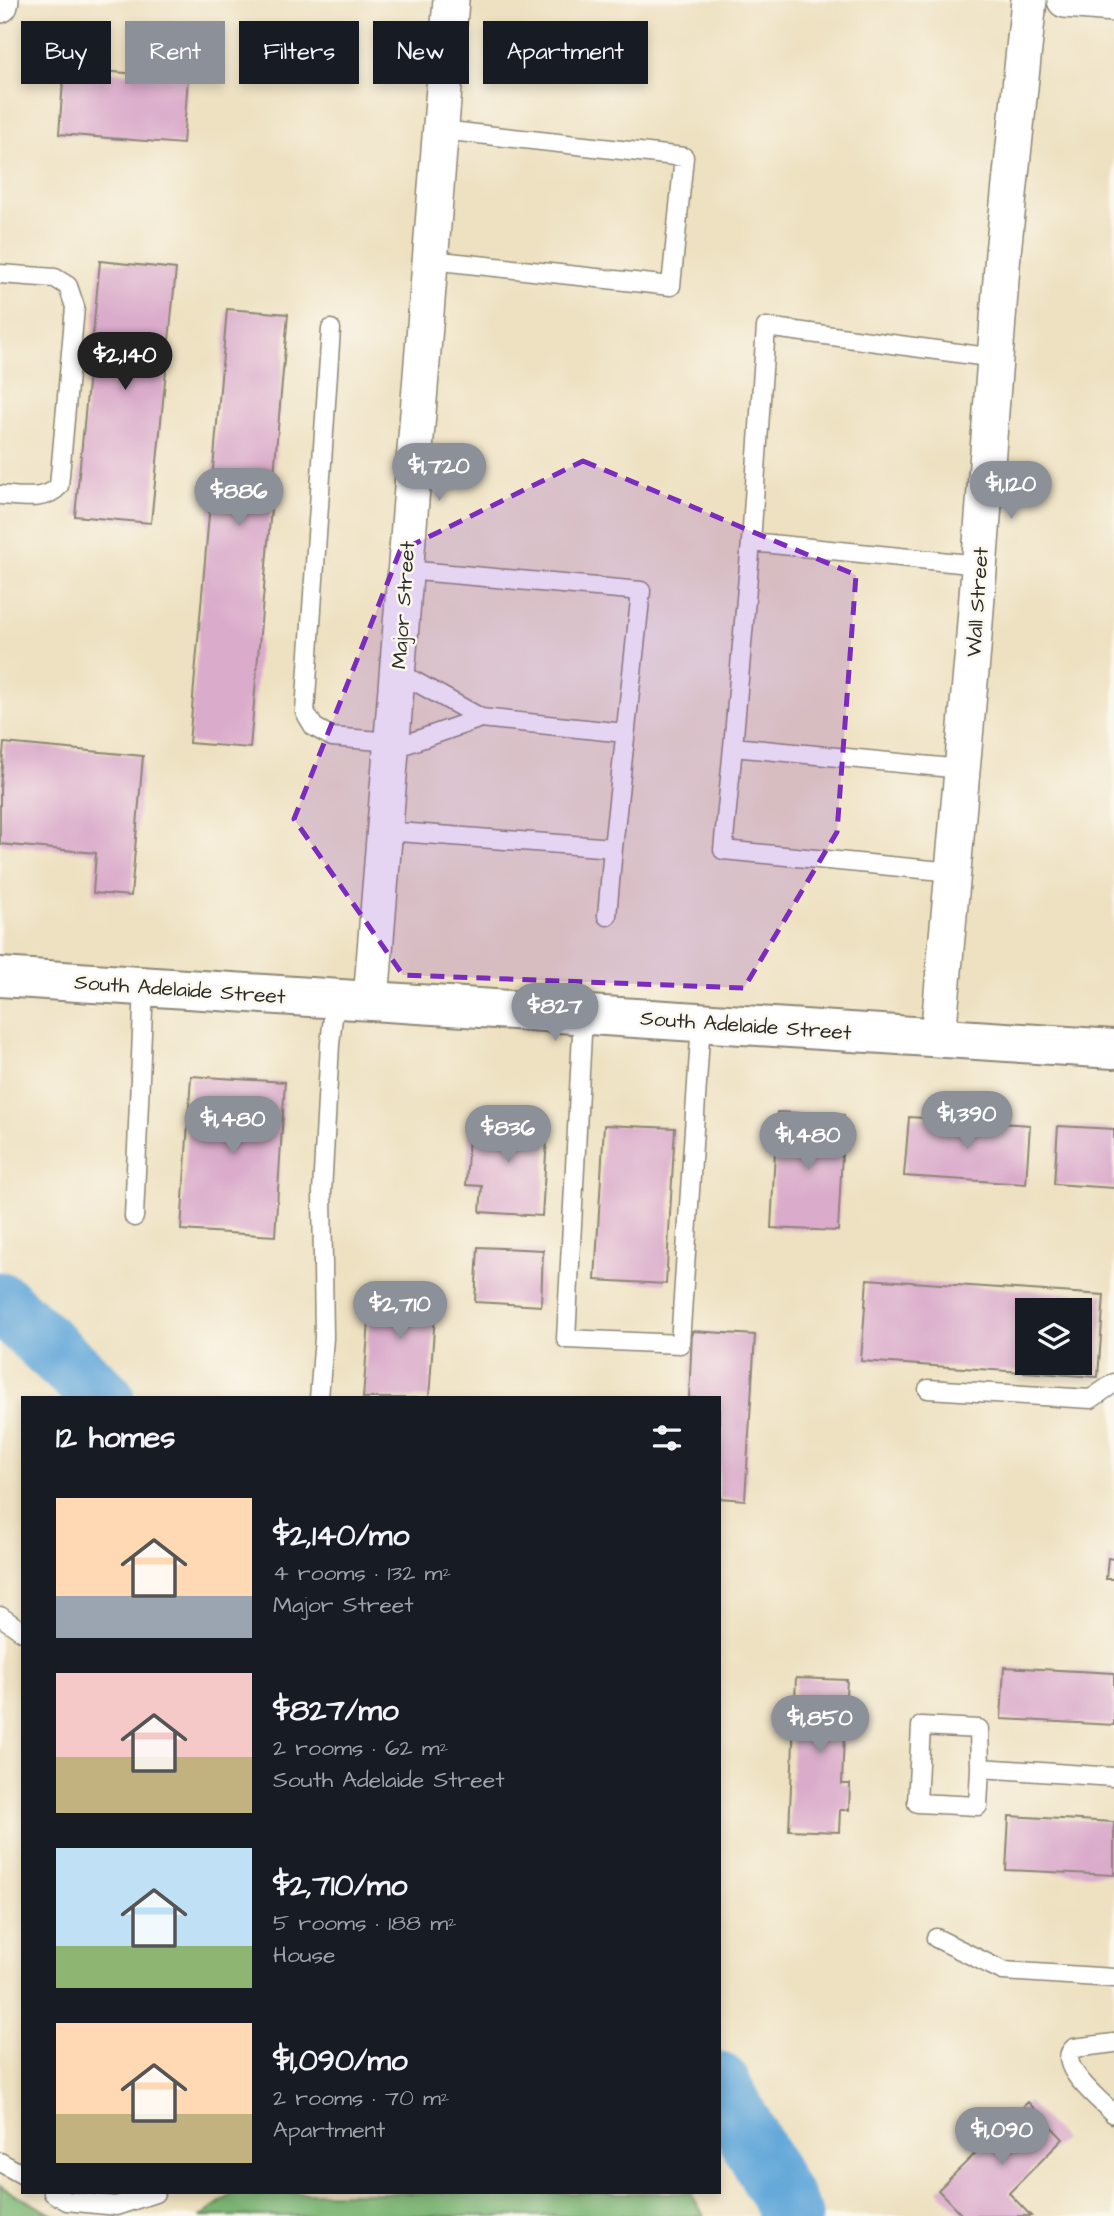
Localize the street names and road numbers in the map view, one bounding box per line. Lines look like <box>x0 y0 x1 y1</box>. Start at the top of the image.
street label: Major Street <box>385 539 422 670</box>
street label: Wall Street <box>959 546 996 658</box>
street label: South Adelaide Street <box>74 968 287 1011</box>
street label: South Adelaide Street <box>640 1004 853 1047</box>

